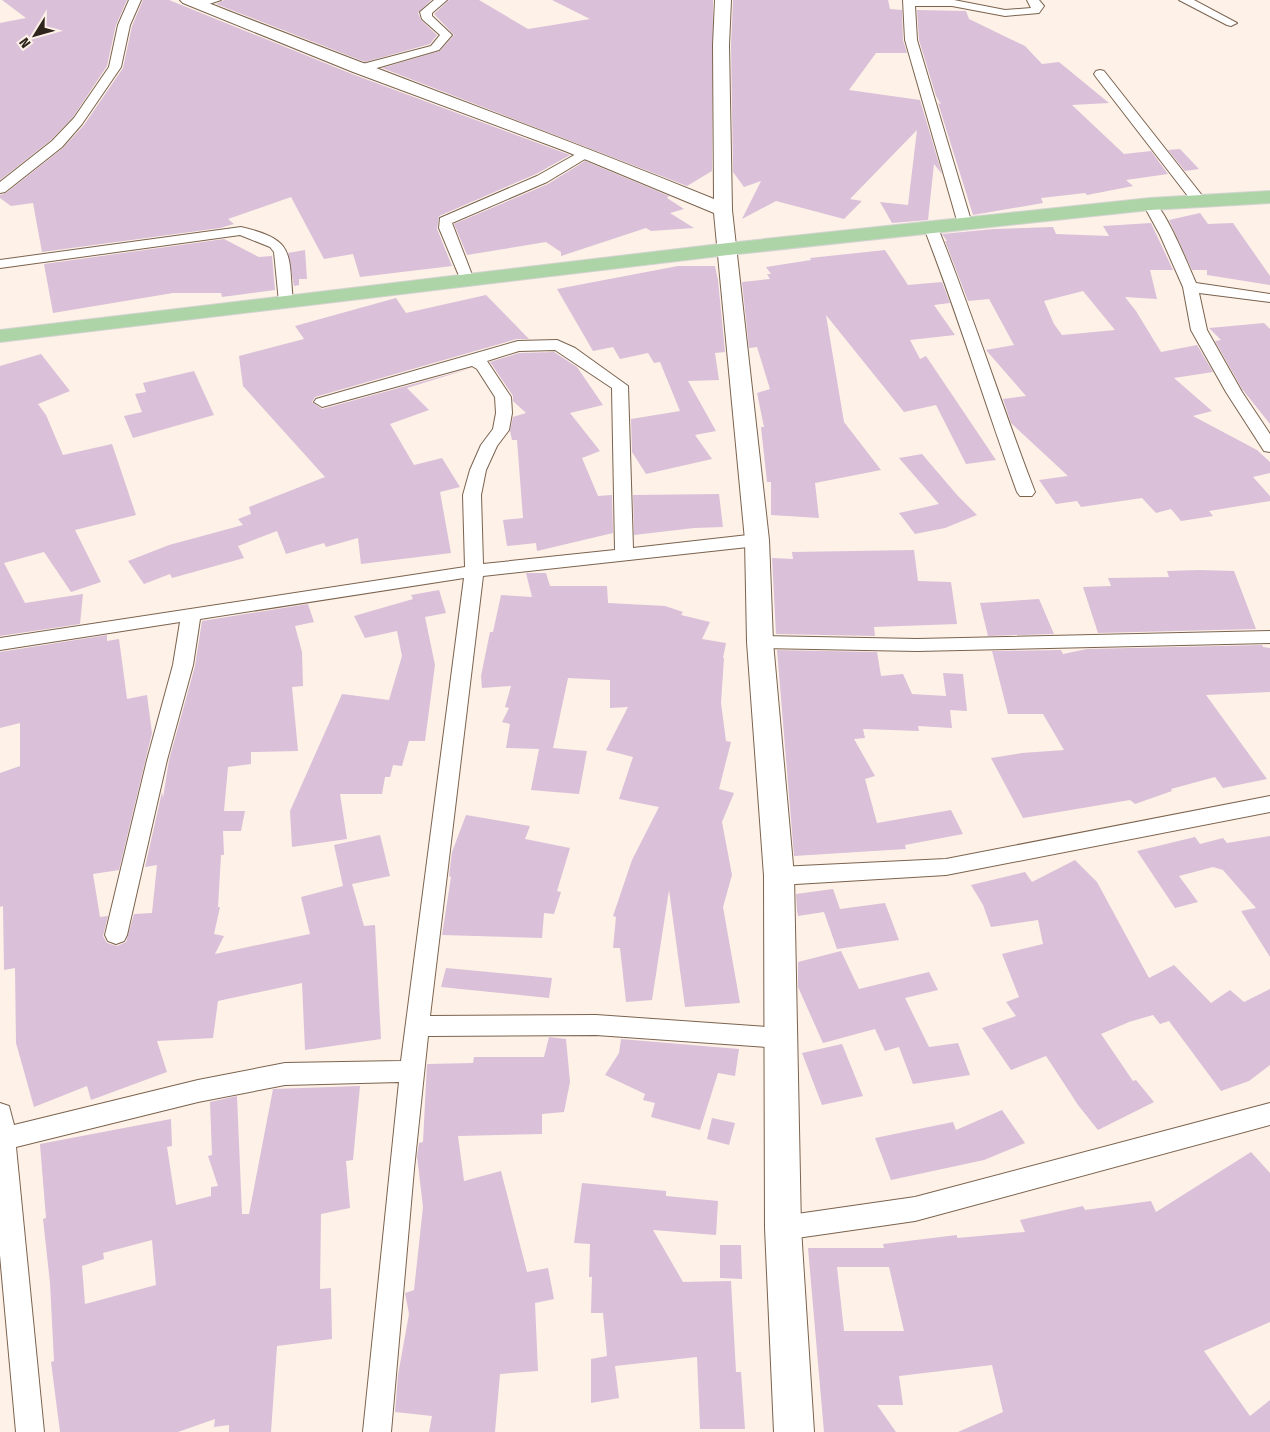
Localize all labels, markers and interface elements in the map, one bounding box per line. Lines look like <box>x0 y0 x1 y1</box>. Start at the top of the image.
north arrow <box>10 10 60 60</box>
text: N <box>16 34 34 51</box>

